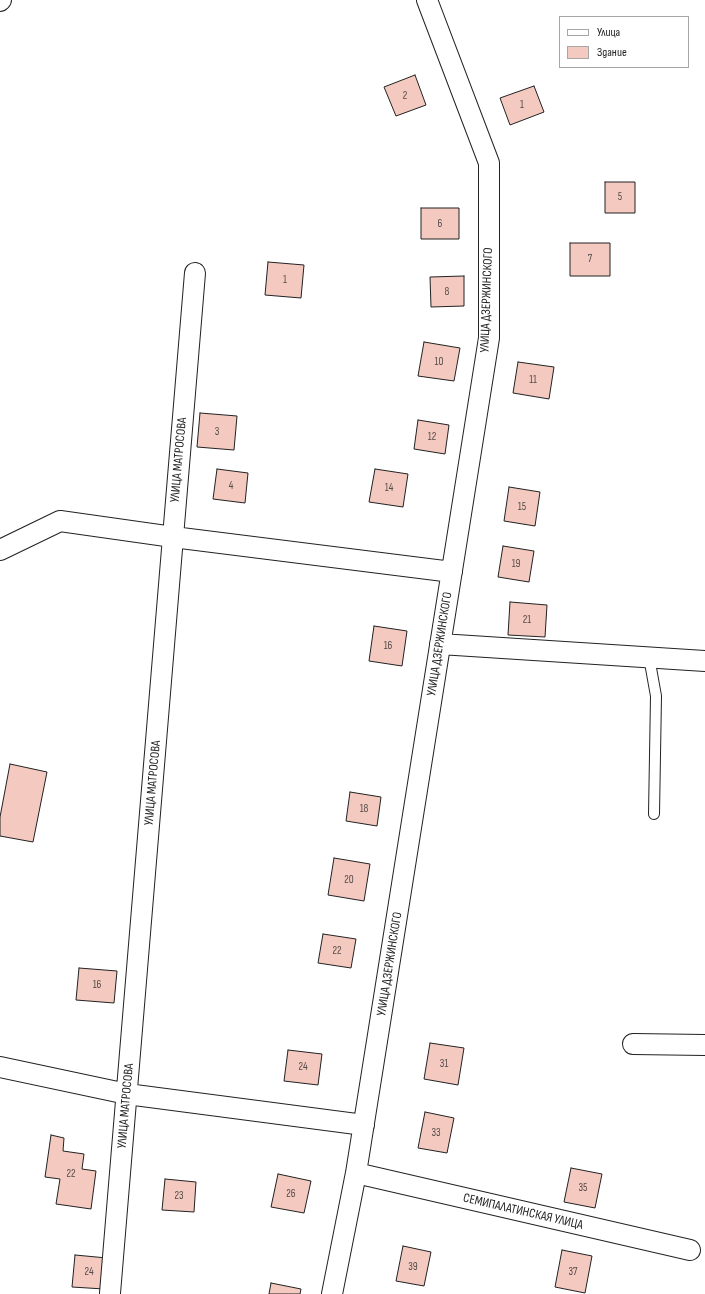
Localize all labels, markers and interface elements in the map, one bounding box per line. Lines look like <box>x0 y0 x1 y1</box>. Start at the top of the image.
legend <box>559 16 689 68</box>
text: Улица <box>597 25 620 40</box>
text: Здание <box>597 45 627 60</box>
house number: 2 <box>403 89 407 103</box>
house number: 1 <box>520 98 524 112</box>
house number: 5 <box>618 190 622 204</box>
house number: 6 <box>438 217 442 231</box>
street label: УЛИЦА ДЗЕРЖИНСКОГО <box>477 247 497 353</box>
house number: 7 <box>588 252 592 266</box>
house number: 1 <box>283 273 287 287</box>
house number: 8 <box>445 285 449 299</box>
house number: 10 <box>435 355 443 369</box>
house number: 11 <box>529 373 537 387</box>
street label: УЛИЦА МАТРОСОВА <box>168 417 190 503</box>
house number: 3 <box>215 425 219 439</box>
house number: 12 <box>428 430 436 444</box>
house number: 4 <box>229 479 233 493</box>
house number: 14 <box>385 481 393 495</box>
house number: 15 <box>518 500 526 514</box>
house number: 19 <box>512 557 520 571</box>
street label: УЛИЦА ДЗЕРЖИНСКОГО <box>424 591 456 697</box>
house number: 21 <box>523 613 531 627</box>
house number: 16 <box>384 639 392 653</box>
street label: УЛИЦА МАТРОСОВА <box>142 740 164 826</box>
house number: 18 <box>360 802 368 816</box>
house number: 20 <box>344 873 354 887</box>
street label: УЛИЦА ДЗЕРЖИНСКОГО <box>374 911 406 1017</box>
house number: 22 <box>332 944 342 958</box>
house number: 16 <box>93 978 101 992</box>
house number: 31 <box>440 1057 448 1071</box>
house number: 24 <box>298 1060 308 1074</box>
street label: УЛИЦА МАТРОСОВА <box>115 1063 137 1149</box>
house number: 33 <box>431 1126 441 1140</box>
house number: 22 <box>66 1167 76 1181</box>
house number: 35 <box>578 1181 588 1195</box>
house number: 26 <box>286 1187 296 1201</box>
house number: 23 <box>174 1189 184 1203</box>
street label: СЕМИПАЛАТИНСКАЯ УЛИЦА <box>462 1191 584 1233</box>
house number: 39 <box>408 1260 418 1274</box>
house number: 24 <box>84 1265 94 1279</box>
house number: 37 <box>568 1265 578 1279</box>

